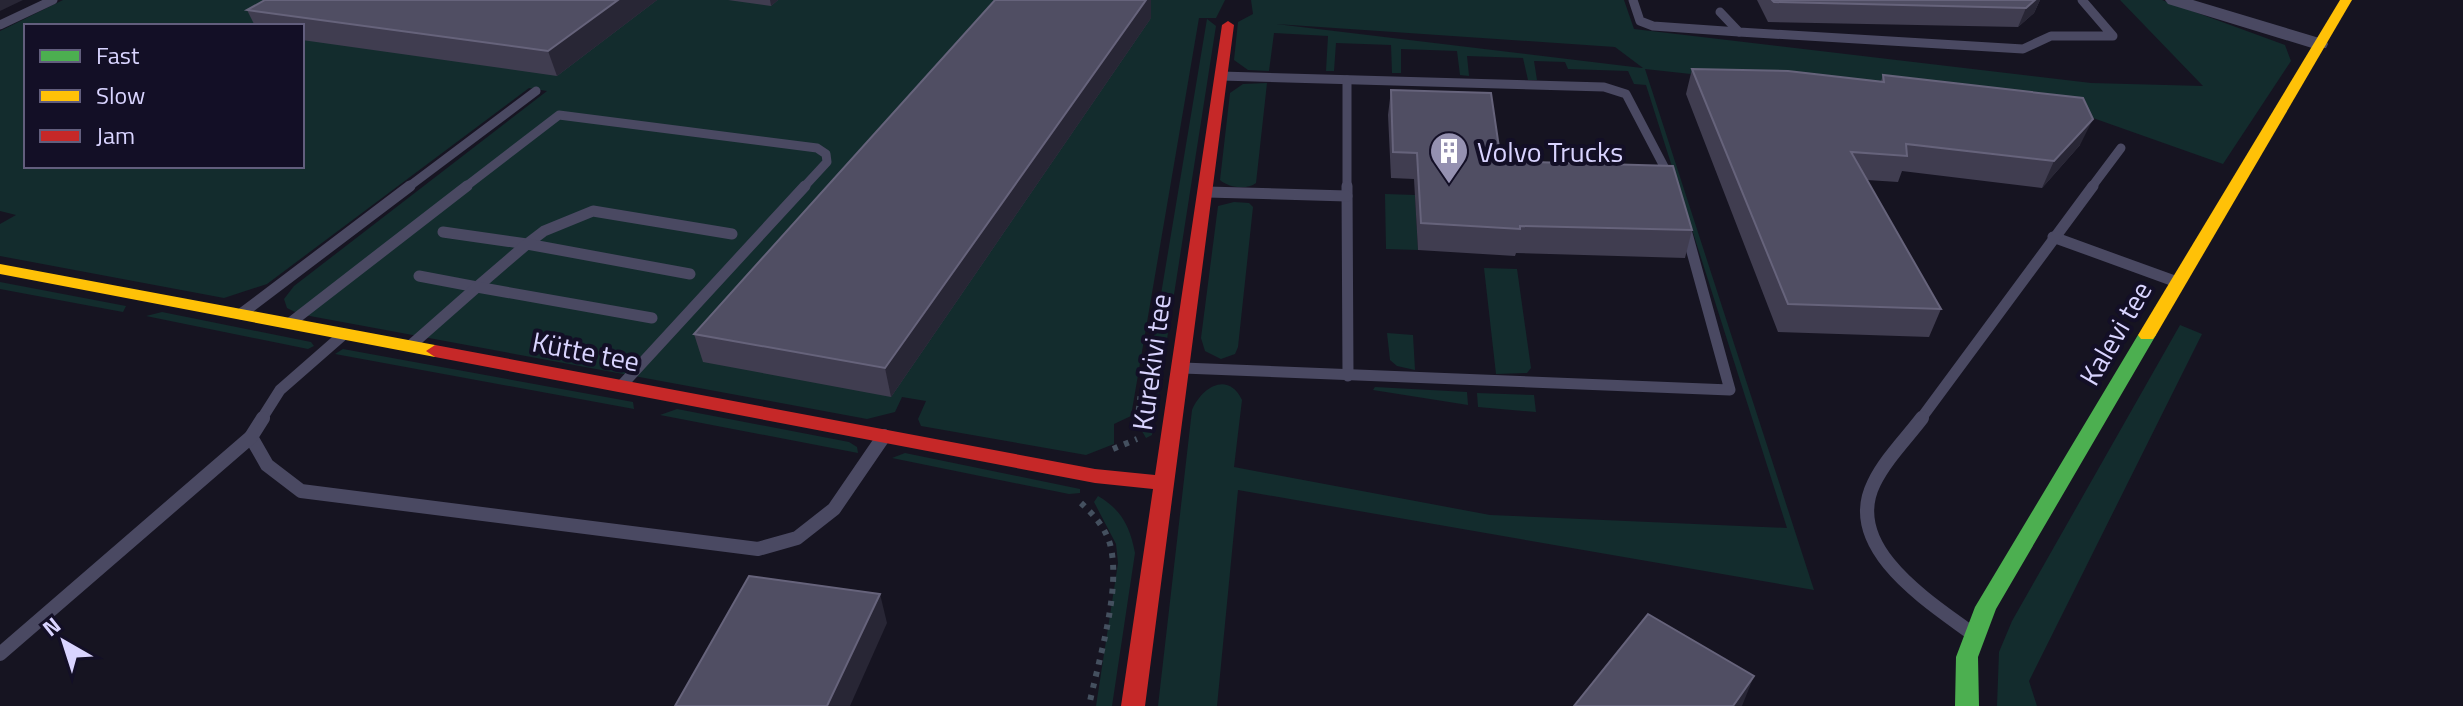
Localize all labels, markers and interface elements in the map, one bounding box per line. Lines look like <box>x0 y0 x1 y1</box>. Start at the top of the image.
legend <box>24 24 304 168</box>
text: Fast <box>96 37 140 73</box>
text: Slow <box>96 77 145 113</box>
text: Jam <box>96 117 135 153</box>
building icon: Volvo Trucks <box>1428 130 1470 185</box>
place label: Volvo Trucks <box>1477 130 1623 173</box>
street label: Kalevi tee <box>2068 273 2162 393</box>
street label: Kurekivi tee <box>1120 291 1182 433</box>
street label: Kütte tee <box>529 320 643 382</box>
north arrow <box>24 602 104 682</box>
text: N <box>35 608 68 644</box>

